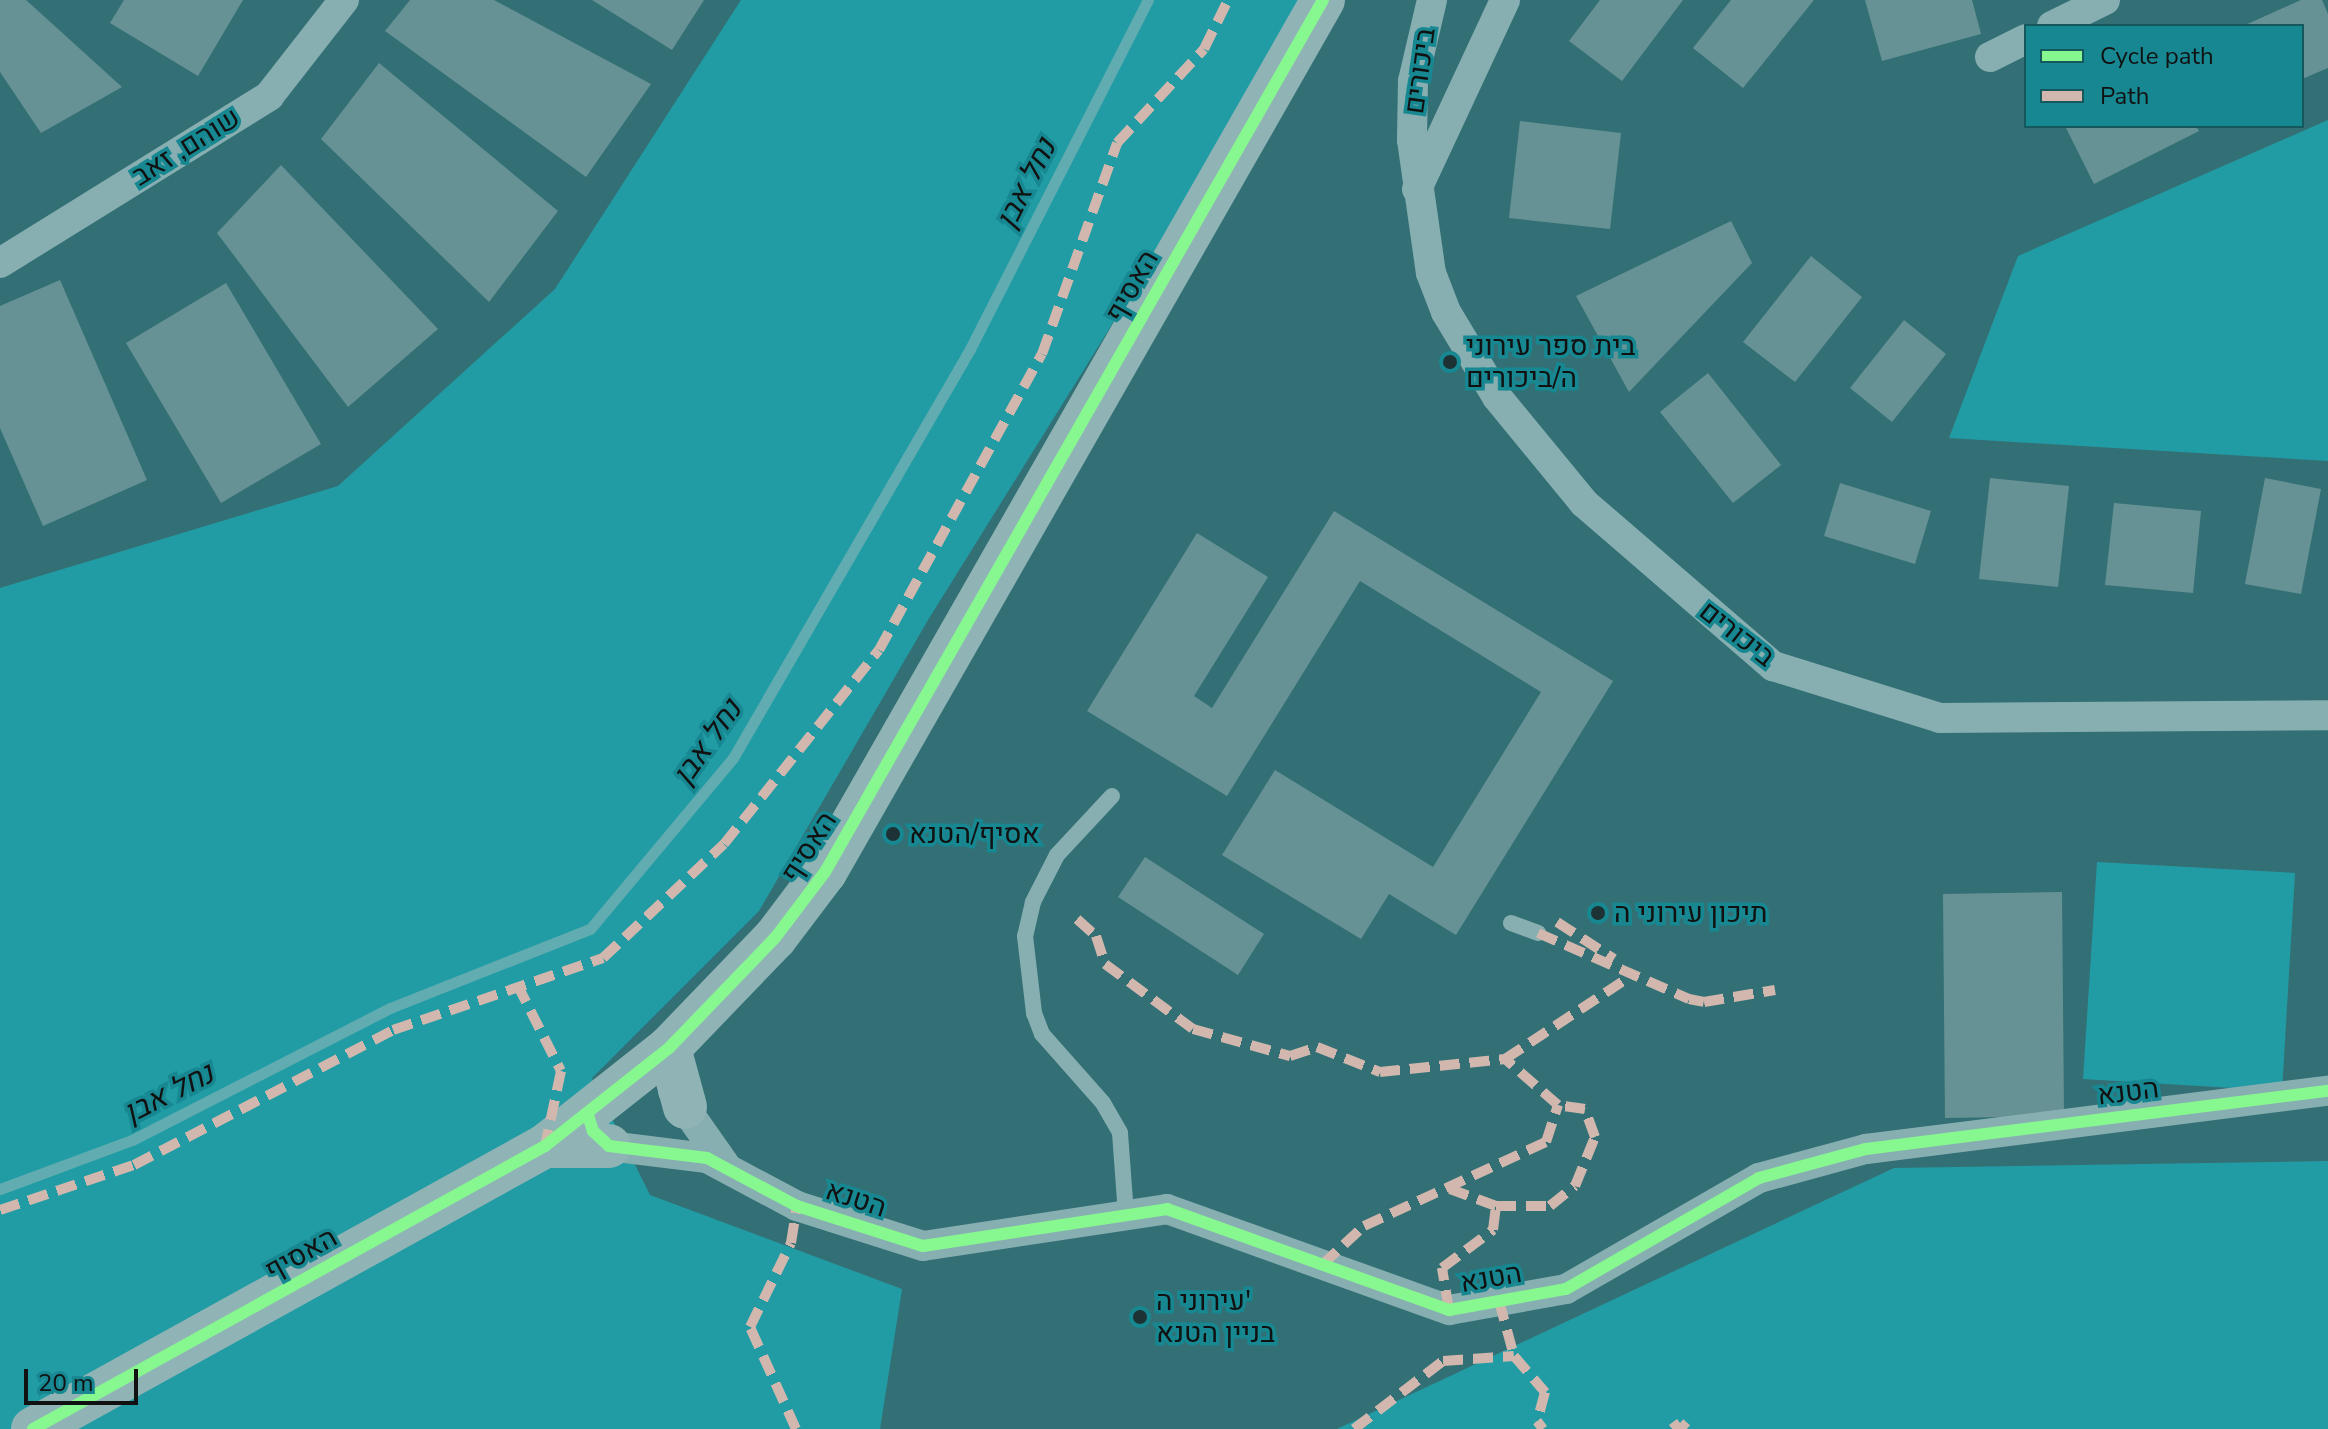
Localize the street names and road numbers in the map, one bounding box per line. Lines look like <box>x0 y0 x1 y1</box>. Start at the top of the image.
street label: ביכורים <box>1397 26 1443 116</box>
street label: שוהם, זאב <box>126 101 246 193</box>
street label: האסיף <box>1098 244 1166 328</box>
street label: ביכורים <box>1693 594 1781 674</box>
street label: האסיף <box>774 805 844 889</box>
street label: הטנא <box>2095 1072 2161 1112</box>
street label: הטנא <box>821 1173 891 1225</box>
street label: האסיף <box>259 1221 343 1287</box>
street label: הטנא <box>1458 1256 1524 1300</box>

